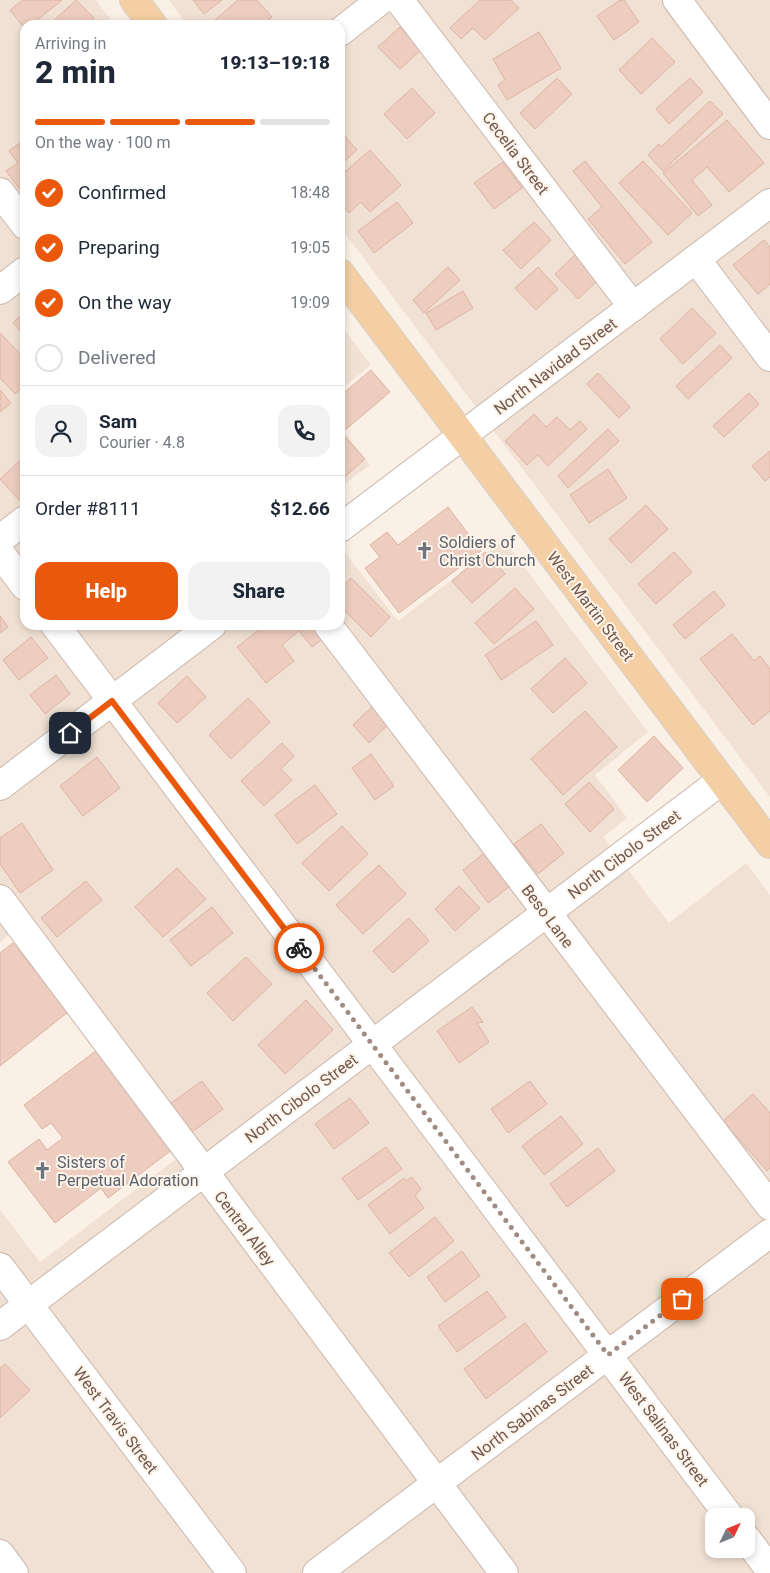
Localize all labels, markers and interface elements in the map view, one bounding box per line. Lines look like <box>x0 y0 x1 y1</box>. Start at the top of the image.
text: Arriving in <box>35 34 106 53</box>
text: 19:13–19:18 <box>219 51 330 74</box>
text: 2 min <box>35 53 116 91</box>
street label: Cecelia Street <box>478 108 553 198</box>
text: On the way · 100 m <box>35 133 171 152</box>
icon: check <box>35 179 63 207</box>
text: Confirmed <box>78 181 166 204</box>
text: 18:48 <box>290 183 330 202</box>
icon: check <box>35 234 63 262</box>
text: Preparing <box>78 236 160 259</box>
text: 19:05 <box>290 238 330 257</box>
icon: check <box>35 289 63 317</box>
text: On the way <box>78 291 171 314</box>
text: 19:09 <box>290 293 330 312</box>
street label: North Navidad Street <box>490 314 620 419</box>
text: Delivered <box>78 346 156 369</box>
button: person <box>35 405 87 457</box>
button: phone <box>278 405 330 457</box>
text: Sam <box>99 410 137 433</box>
text: Courier · 4.8 <box>99 433 185 452</box>
text: Order #8111 <box>35 497 141 520</box>
text: $12.66 <box>270 497 330 520</box>
place label: Soldiers of Christ Church <box>439 533 536 570</box>
church icon: Soldiers of Christ Church <box>415 541 435 561</box>
street label: West Martin Street <box>543 548 638 665</box>
button: Help <box>35 562 178 620</box>
button: Share <box>188 562 330 620</box>
pin <box>49 712 91 754</box>
icon: home <box>56 719 84 747</box>
street label: North Cibolo Street <box>564 806 684 903</box>
street label: Beso Lane <box>518 881 578 952</box>
courier <box>274 923 324 973</box>
icon: bike <box>285 934 313 962</box>
street label: North Cibolo Street <box>241 1050 361 1147</box>
place label: Sisters of Perpetual Adoration <box>57 1153 198 1190</box>
church icon: Sisters of Perpetual Adoration <box>33 1161 53 1181</box>
street label: Central Alley <box>210 1187 279 1270</box>
pin <box>661 1278 703 1320</box>
icon: bag <box>668 1285 696 1313</box>
street label: North Sabinas Street <box>468 1360 597 1464</box>
street label: West Travis Street <box>69 1363 162 1477</box>
street label: West Salinas Street <box>615 1369 713 1490</box>
north arrow <box>705 1508 755 1558</box>
map controls <box>705 1508 755 1558</box>

